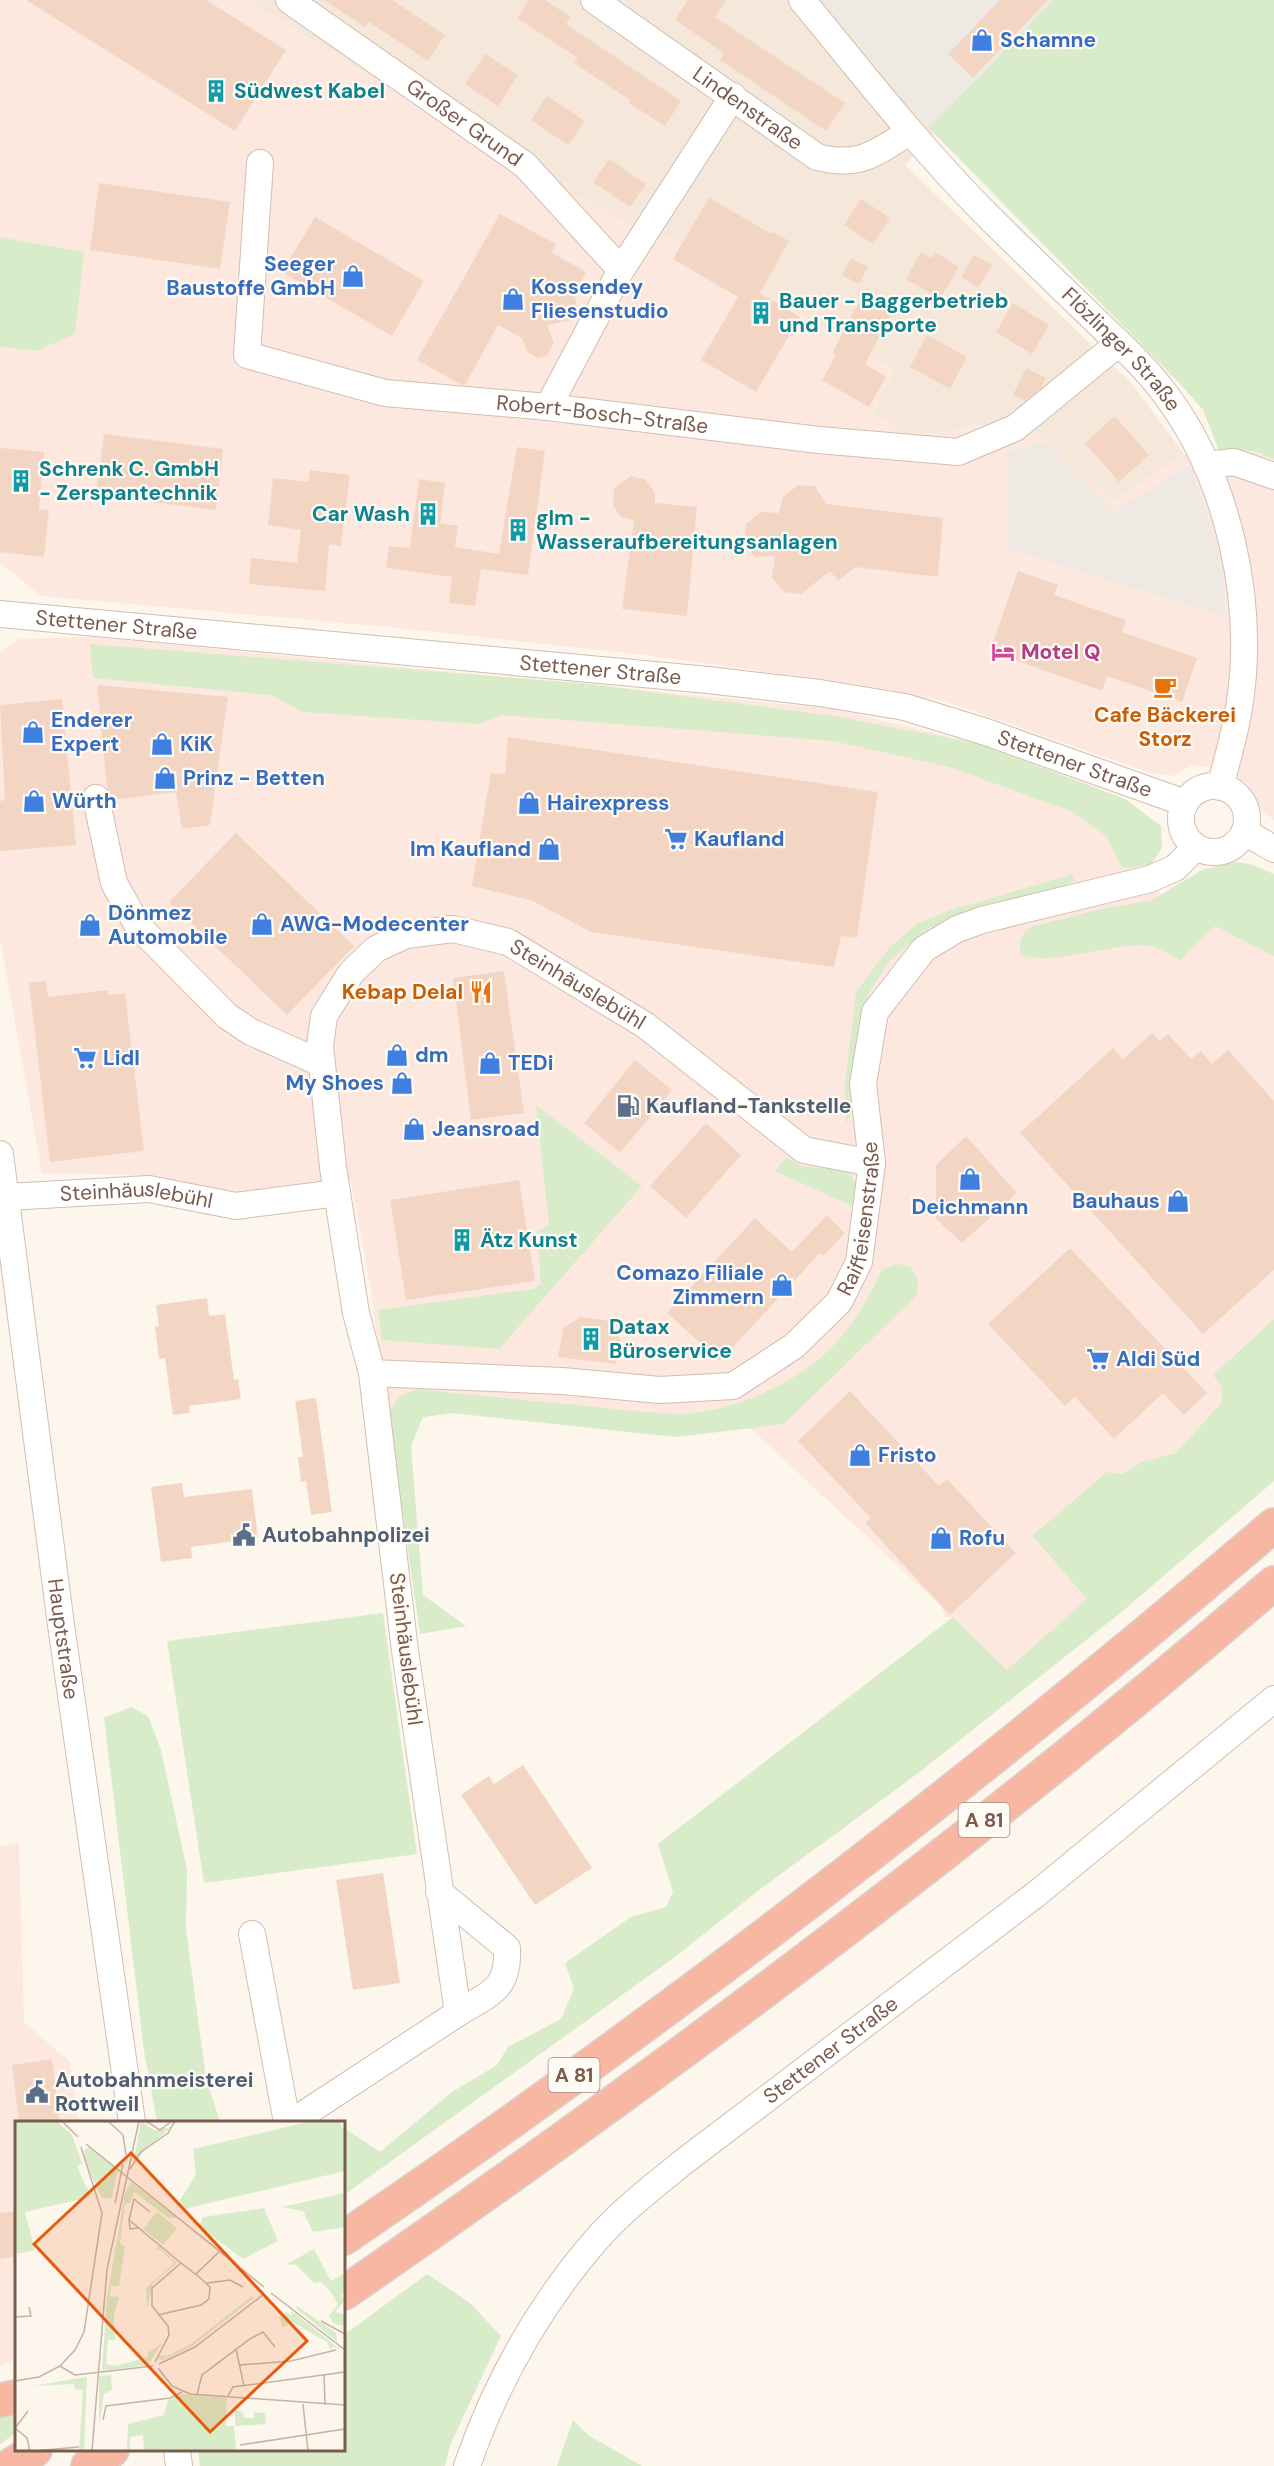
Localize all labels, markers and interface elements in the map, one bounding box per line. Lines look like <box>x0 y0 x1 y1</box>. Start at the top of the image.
place label: Schamne <box>1000 26 1096 54</box>
shop icon: Schamne <box>969 27 995 53</box>
street label: Lindenstraße <box>687 60 808 157</box>
street label: Großer Grund <box>401 72 528 173</box>
place label: Südwest Kabel <box>234 77 385 105</box>
building icon: Südwest Kabel <box>203 78 229 104</box>
place label: Seeger Baustoffe GmbH <box>166 250 335 302</box>
shop icon: Seeger Baustoffe GmbH <box>340 263 366 289</box>
place label: Kossendey Fliesenstudio <box>531 273 669 325</box>
street label: Flözlinger Straße <box>1056 281 1187 417</box>
shop icon: Kossendey Fliesenstudio <box>500 286 526 312</box>
place label: Bauer - Baggerbetrieb und Transporte <box>779 287 1008 339</box>
building icon: Bauer - Baggerbetrieb und Transporte <box>748 300 774 326</box>
street label: Robert-Bosch-Straße <box>495 389 710 440</box>
place label: Schrenk C. GmbH - Zerspantechnik <box>39 455 219 507</box>
building icon: Schrenk C. GmbH - Zerspantechnik <box>8 468 34 494</box>
place label: Car Wash <box>312 500 410 528</box>
building icon: Car Wash <box>415 501 441 527</box>
place label: glm - Wasseraufbereitungsanlagen <box>536 504 838 556</box>
building icon: glm - Wasseraufbereitungsanlagen <box>505 517 531 543</box>
street label: Stettener Straße <box>34 603 199 646</box>
place label: Motel Q <box>1021 638 1100 666</box>
hotel icon: Motel Q <box>990 639 1016 665</box>
street label: Stettener Straße <box>518 648 683 691</box>
cafe icon: Cafe Bäckerei Storz <box>1152 674 1178 700</box>
place label: Cafe Bäckerei Storz <box>1094 701 1236 753</box>
place label: Enderer Expert <box>51 706 133 758</box>
shop icon: Enderer Expert <box>20 719 46 745</box>
street label: Stettener Straße <box>994 723 1156 804</box>
place label: KiK <box>180 730 213 758</box>
shop icon: KiK <box>149 731 175 757</box>
place label: Prinz - Betten <box>183 764 325 792</box>
shop icon: Prinz - Betten <box>152 765 178 791</box>
place label: Würth <box>52 787 117 815</box>
shop icon: Würth <box>21 788 47 814</box>
place label: Hairexpress <box>547 789 670 817</box>
shop icon: Hairexpress <box>516 790 542 816</box>
place label: Kaufland <box>694 825 785 853</box>
supermarket icon: Kaufland <box>663 826 689 852</box>
place label: Im Kaufland <box>410 835 531 863</box>
shop icon: Im Kaufland <box>536 836 562 862</box>
place label: Dönmez Automobile <box>108 899 228 951</box>
place label: AWG-Modecenter <box>280 910 469 938</box>
shop icon: AWG-Modecenter <box>249 911 275 937</box>
shop icon: Dönmez Automobile <box>77 912 103 938</box>
street label: Steinhäuslebühl <box>505 932 651 1036</box>
place label: Kebap Delal <box>342 978 463 1006</box>
restaurant icon: Kebap Delal <box>468 979 494 1005</box>
place label: dm <box>415 1041 449 1069</box>
shop icon: dm <box>384 1042 410 1068</box>
place label: Lidl <box>103 1044 140 1072</box>
supermarket icon: Lidl <box>72 1045 98 1071</box>
place label: TEDi <box>508 1049 553 1077</box>
shop icon: TEDi <box>477 1050 503 1076</box>
place label: My Shoes <box>285 1069 384 1097</box>
shop icon: My Shoes <box>389 1070 415 1096</box>
place label: Kaufland-Tankstelle <box>646 1092 851 1120</box>
fuel station icon: Kaufland-Tankstelle <box>615 1093 641 1119</box>
place label: Jeansroad <box>432 1115 540 1143</box>
shop icon: Jeansroad <box>401 1116 427 1142</box>
street label: Raiffeisenstraße <box>830 1140 886 1300</box>
shop icon: Deichmann <box>957 1166 983 1192</box>
street label: Steinhäuslebühl <box>59 1174 215 1215</box>
place label: Bauhaus <box>1072 1187 1160 1215</box>
shop icon: Bauhaus <box>1165 1188 1191 1214</box>
place label: Deichmann <box>912 1193 1028 1221</box>
place label: Ätz Kunst <box>480 1226 578 1254</box>
building icon: Ätz Kunst <box>449 1227 475 1253</box>
place label: Comazo Filiale Zimmern <box>616 1259 764 1311</box>
shop icon: Comazo Filiale Zimmern <box>769 1272 795 1298</box>
place label: Datax Büroservice <box>609 1313 732 1365</box>
building icon: Datax Büroservice <box>578 1326 604 1352</box>
place label: Aldi Süd <box>1116 1345 1200 1373</box>
supermarket icon: Aldi Süd <box>1085 1346 1111 1372</box>
place label: Fristo <box>878 1441 937 1469</box>
shop icon: Fristo <box>847 1442 873 1468</box>
place label: Autobahnpolizei <box>262 1521 430 1549</box>
public building icon: Autobahnpolizei <box>231 1522 257 1548</box>
place label: Rofu <box>959 1524 1005 1552</box>
shop icon: Rofu <box>928 1525 954 1551</box>
street label: Steinhäuslebühl <box>383 1571 429 1727</box>
street label: Hauptstraße <box>41 1577 85 1701</box>
road number: A 81 <box>958 1803 1010 1837</box>
street label: Stettener Straße <box>757 1990 904 2110</box>
road number: A 81 <box>548 2058 600 2092</box>
place label: Autobahnmeisterei Rottweil <box>55 2066 254 2118</box>
public building icon: Autobahnmeisterei Rottweil <box>24 2079 50 2105</box>
inset map <box>15 2121 345 2451</box>

